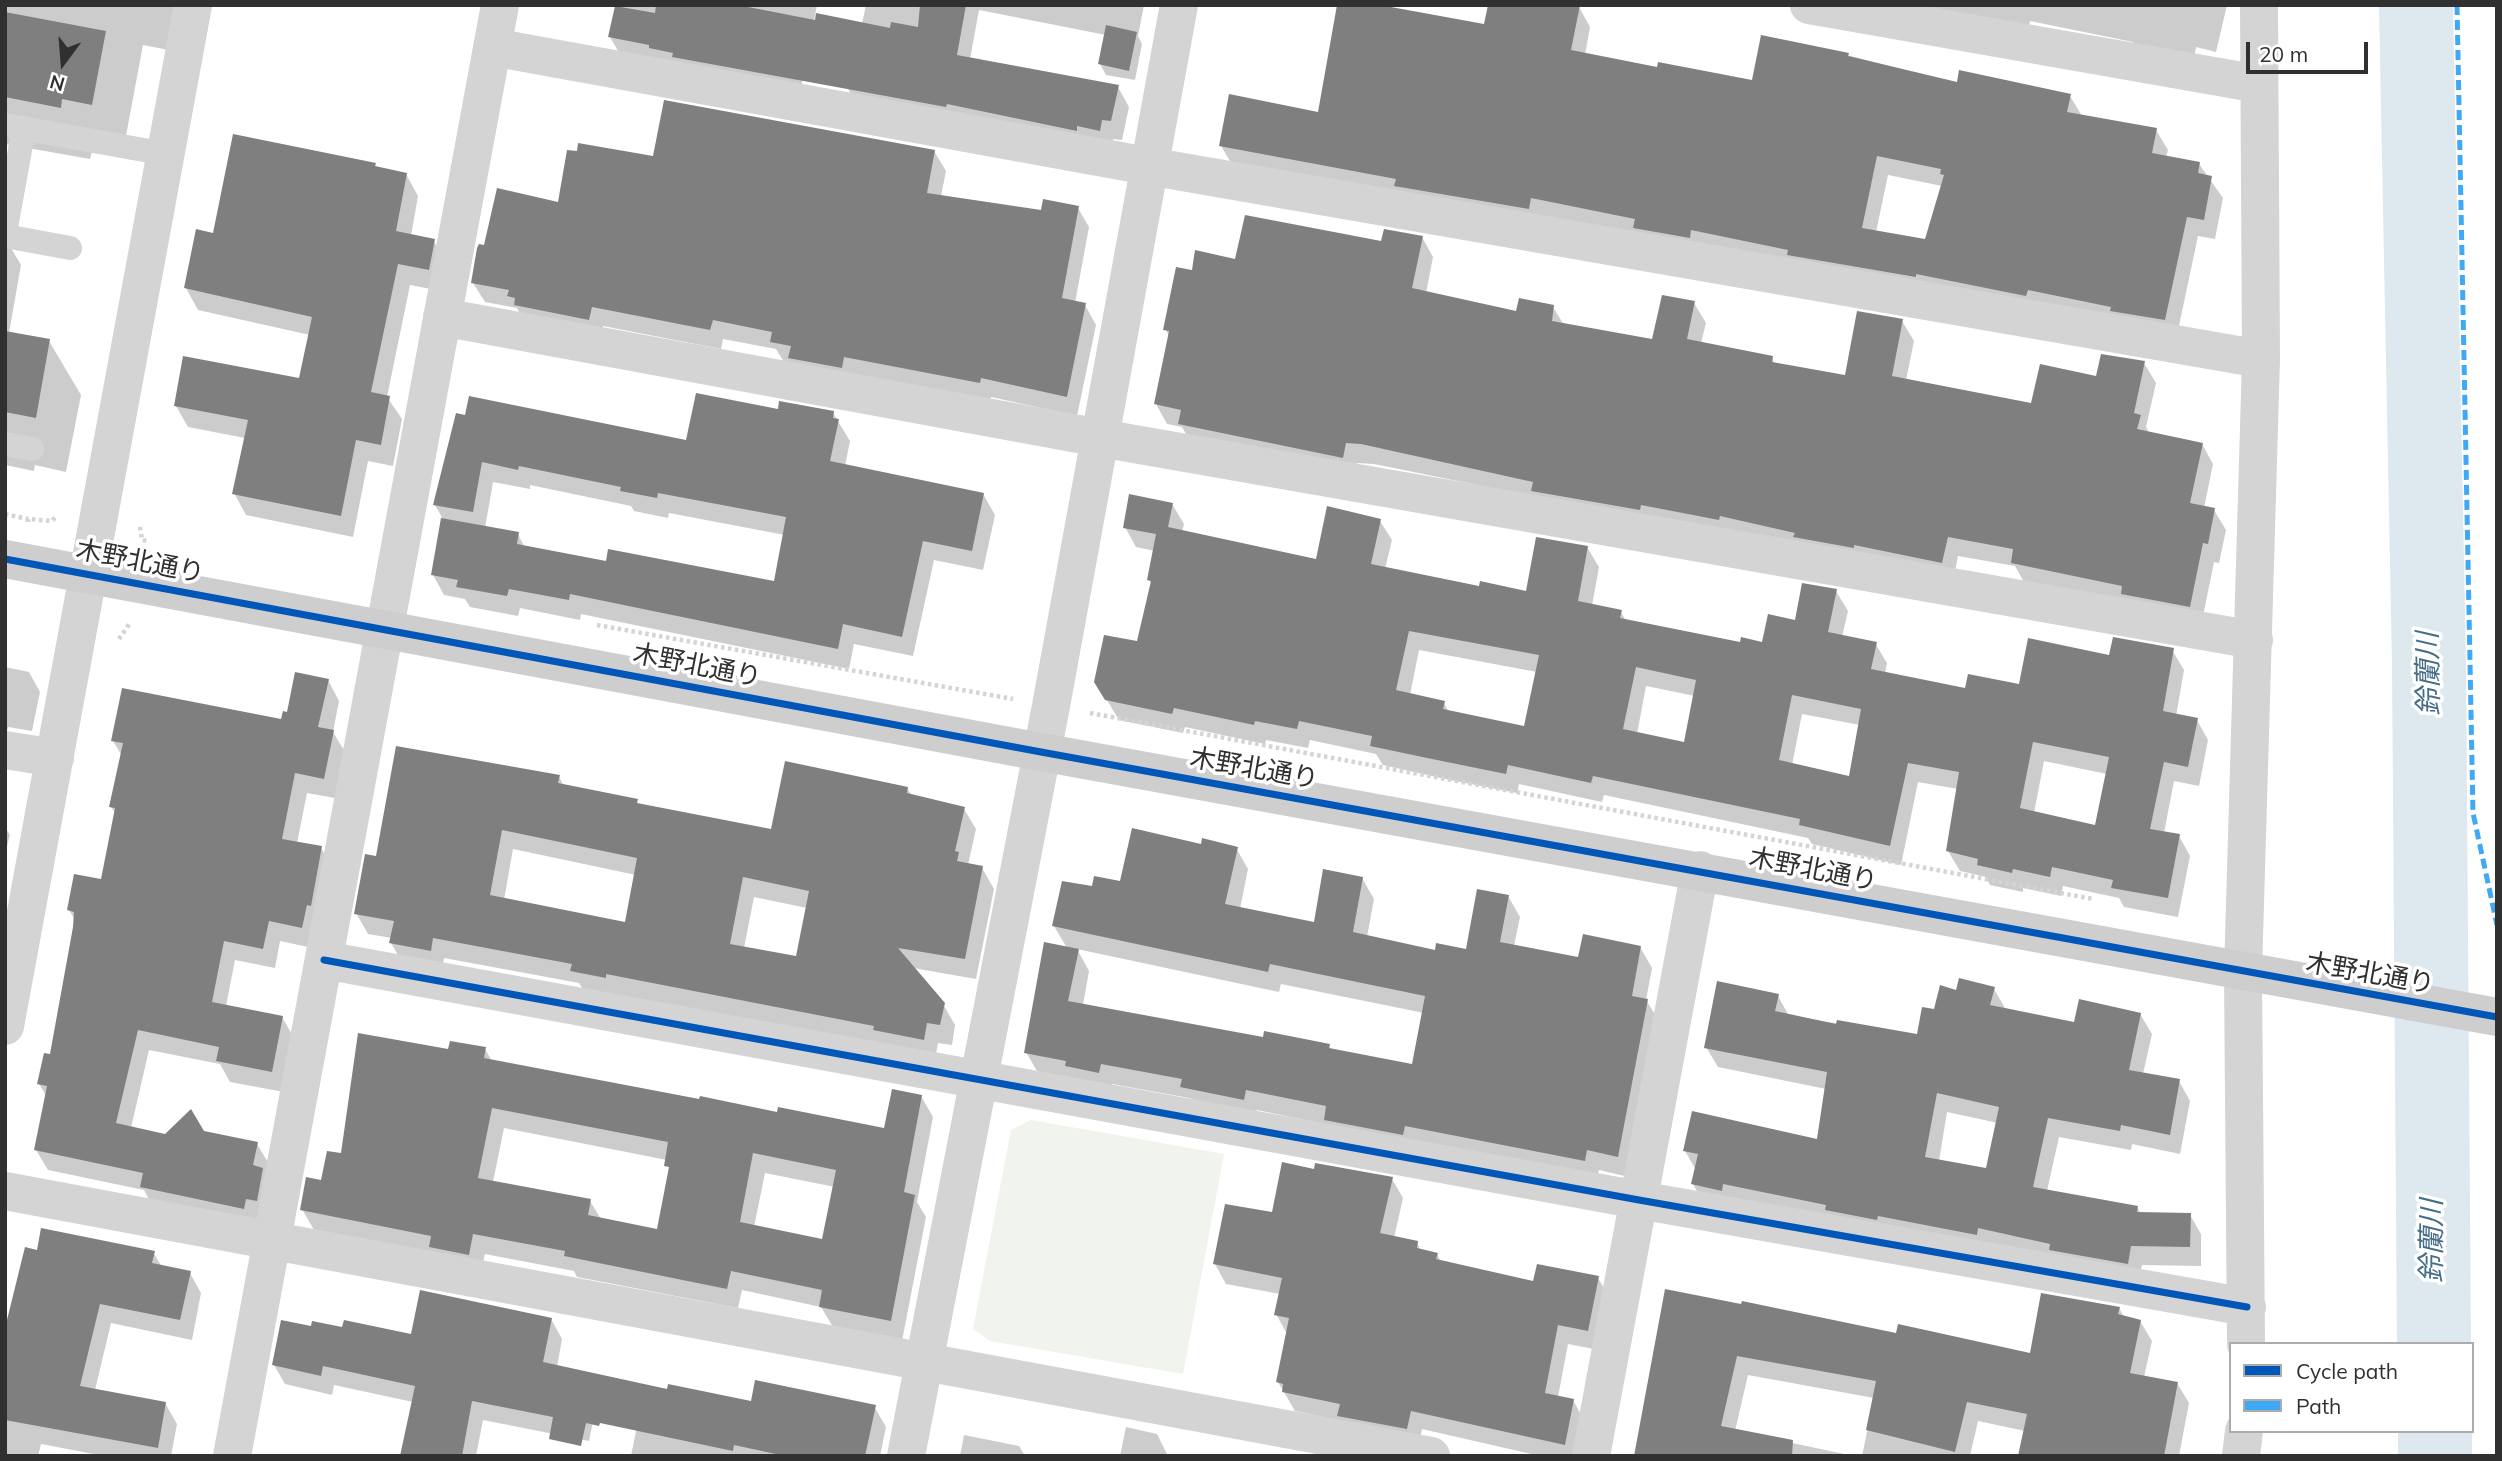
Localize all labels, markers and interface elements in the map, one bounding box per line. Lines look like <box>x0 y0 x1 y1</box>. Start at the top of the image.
north arrow <box>28 28 98 98</box>
scale bar <box>2250 28 2372 72</box>
text: 20 m <box>2259 41 2308 67</box>
text: N <box>47 70 67 97</box>
street label: 木野北通り <box>73 534 207 590</box>
water label: 鈴蘭川 <box>2411 632 2447 716</box>
street label: 木野北通り <box>630 638 764 694</box>
street label: 木野北通り <box>1187 742 1321 796</box>
street label: 木野北通り <box>1746 842 1880 898</box>
street label: 木野北通り <box>2303 947 2437 1001</box>
water label: 鈴蘭川 <box>2416 1199 2450 1283</box>
legend <box>2229 1342 2474 1433</box>
text: Cycle path <box>2296 1358 2398 1384</box>
text: Path <box>2296 1393 2341 1419</box>

